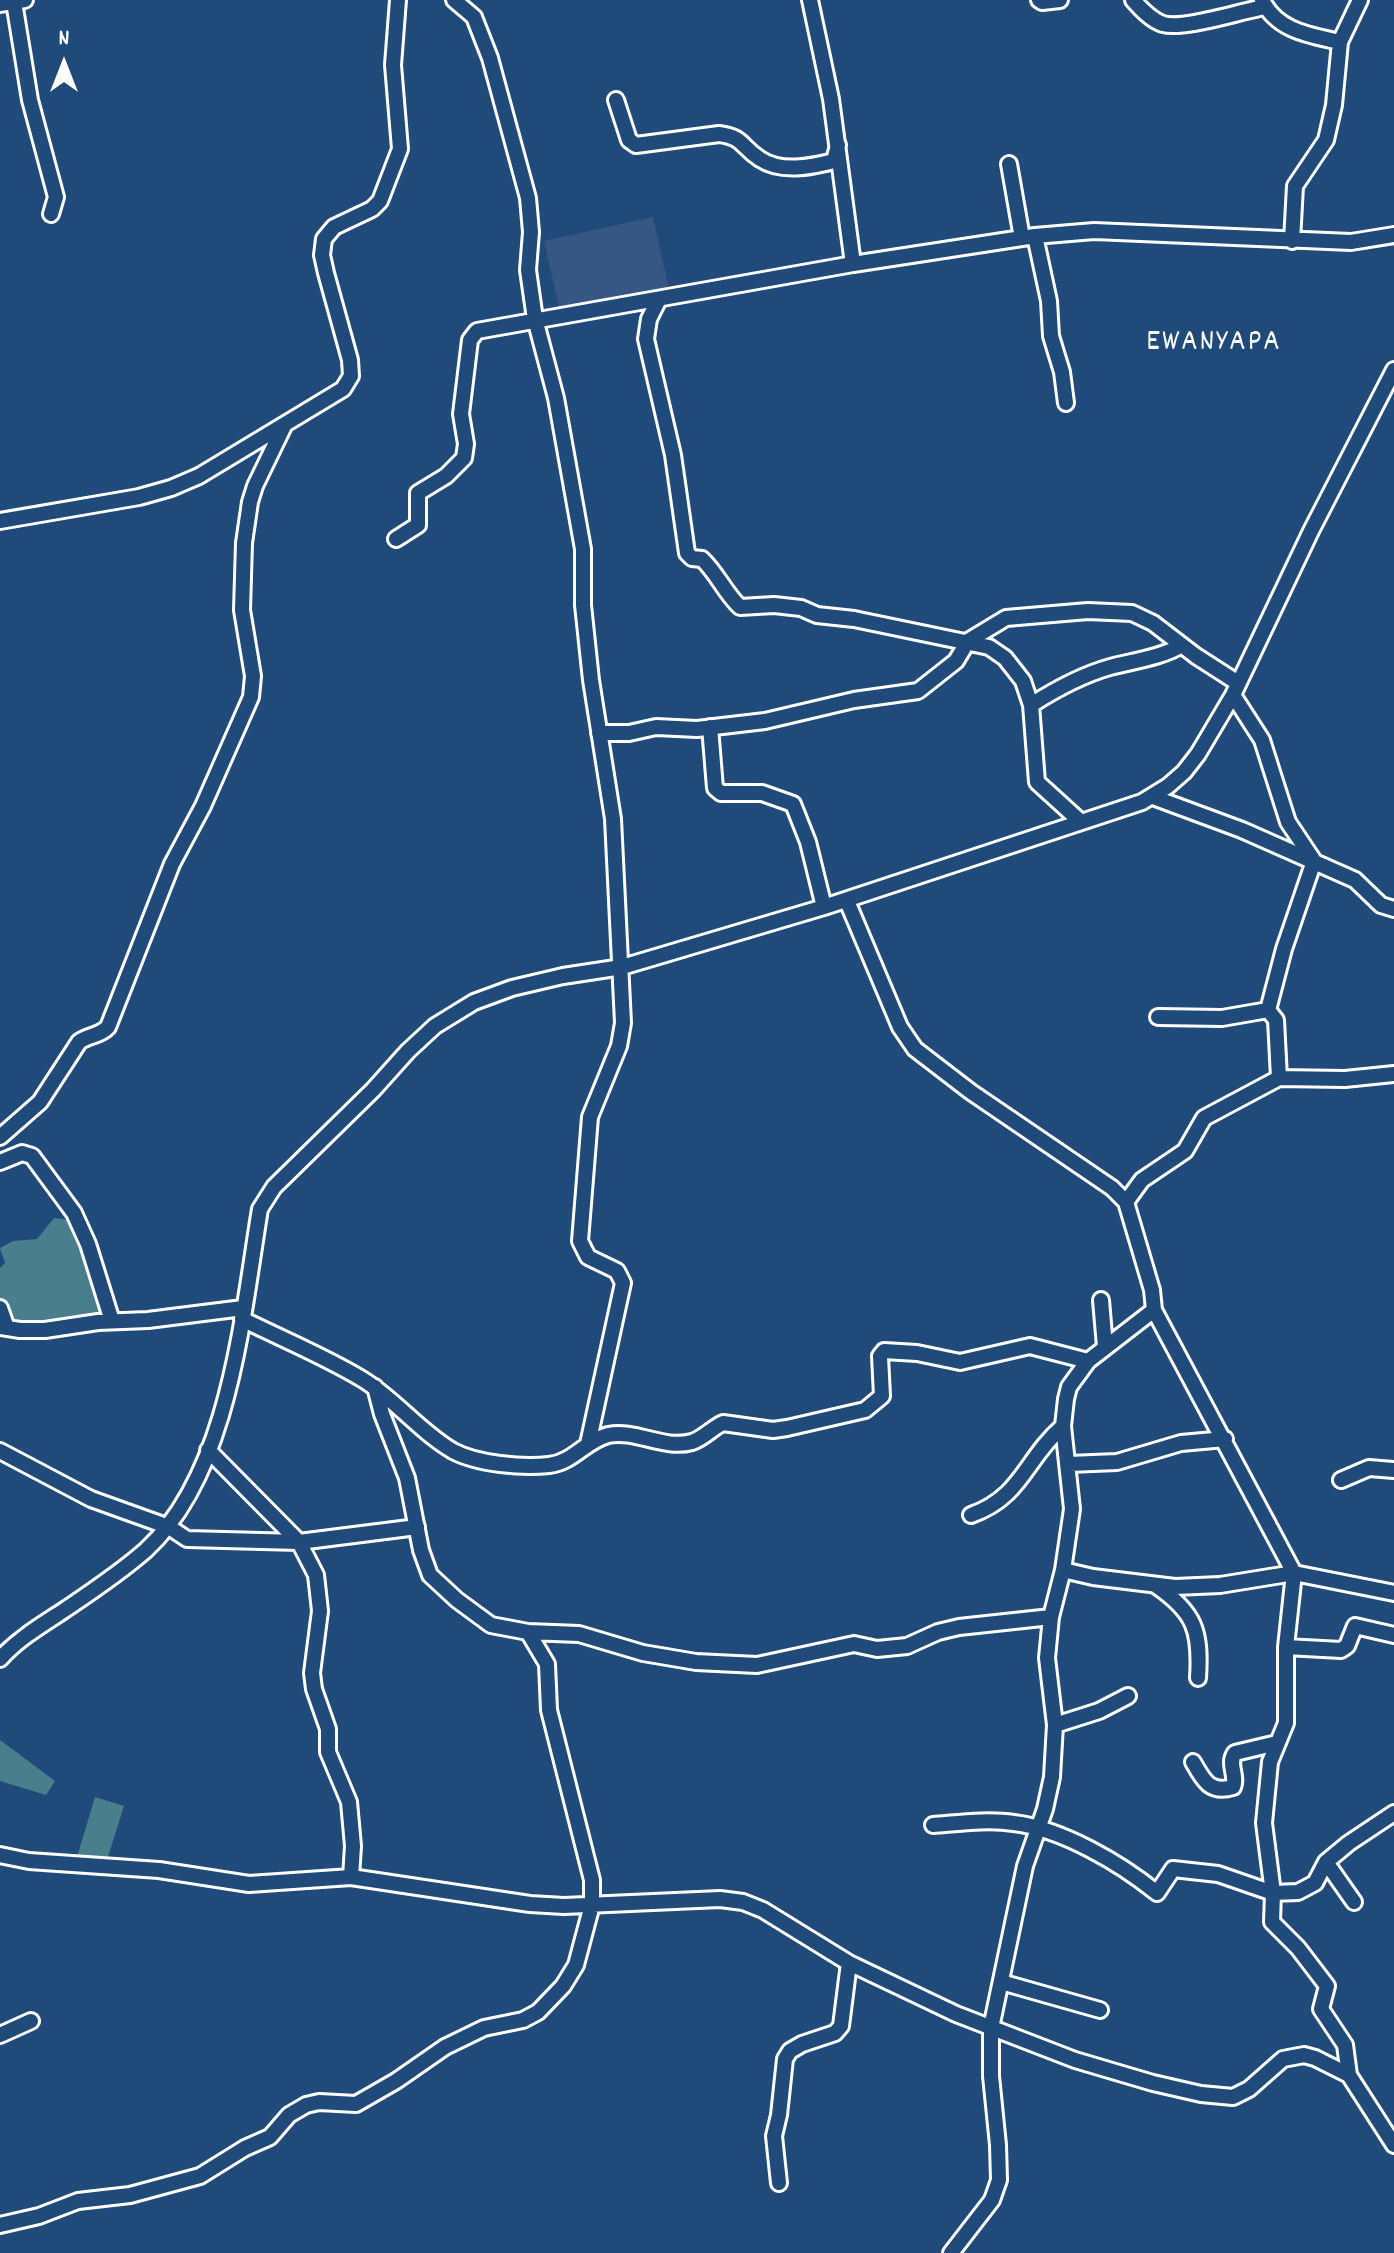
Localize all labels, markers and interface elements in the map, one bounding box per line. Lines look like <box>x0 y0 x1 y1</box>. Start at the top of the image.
north arrow <box>24 24 104 104</box>
text: N <box>59 24 69 55</box>
district label: EWANYAPA <box>1146 327 1282 363</box>

